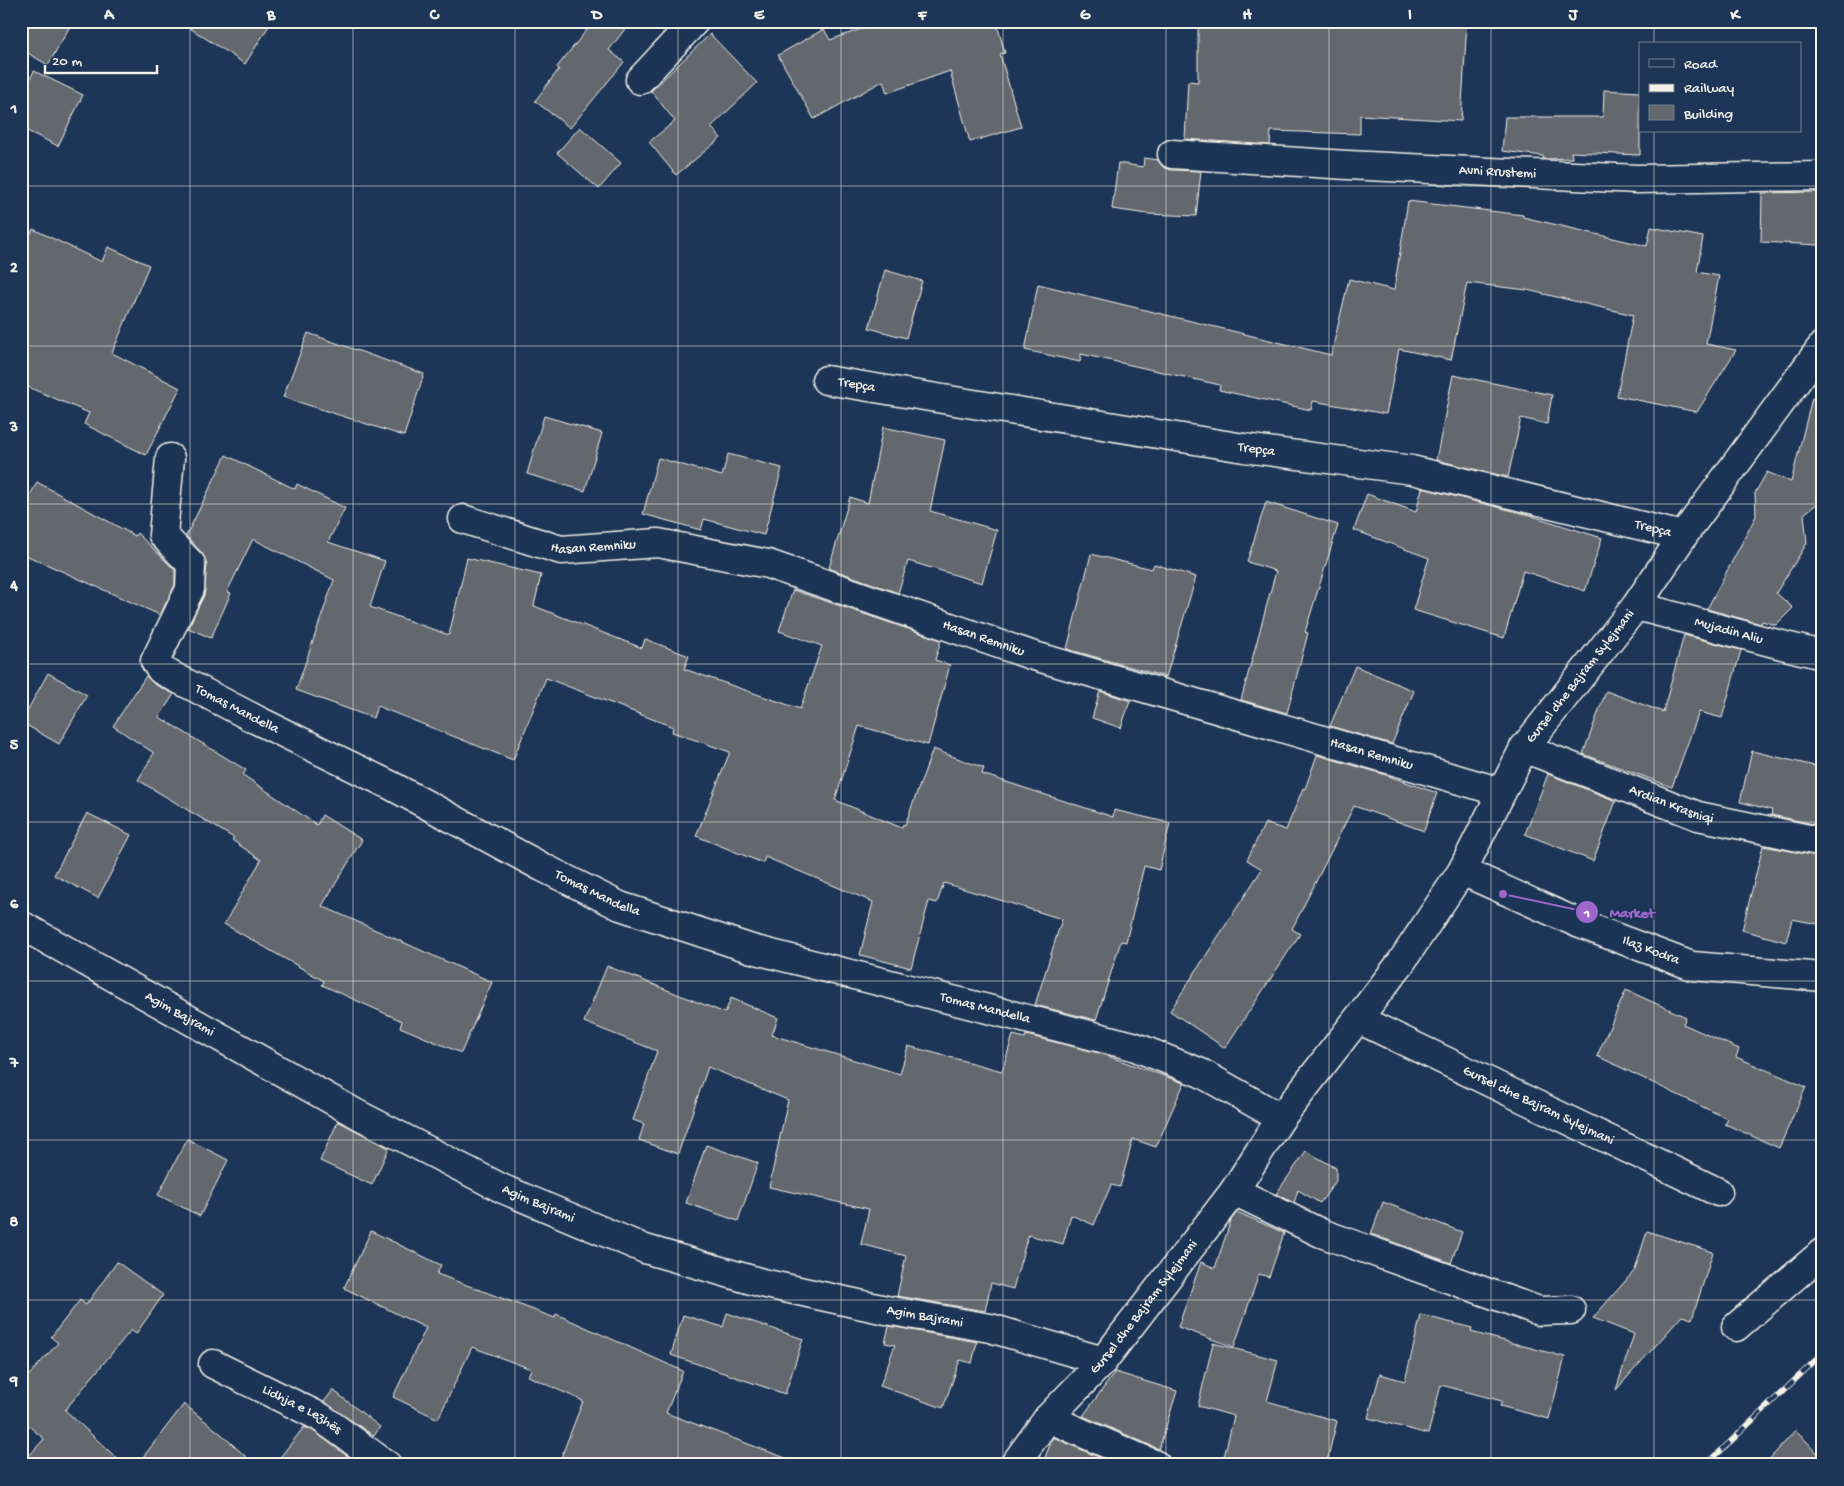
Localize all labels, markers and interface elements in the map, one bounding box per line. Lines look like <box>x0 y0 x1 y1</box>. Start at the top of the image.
text: A <box>103 7 115 26</box>
text: B <box>266 7 276 26</box>
text: C <box>429 7 440 26</box>
text: D <box>590 7 603 26</box>
text: E <box>754 7 765 26</box>
text: F <box>917 7 928 26</box>
text: G <box>1080 7 1091 26</box>
text: H <box>1242 7 1252 26</box>
text: I <box>1408 7 1412 26</box>
text: J <box>1568 7 1579 26</box>
text: K <box>1730 7 1742 26</box>
scale bar <box>45 42 158 74</box>
legend <box>1639 42 1802 132</box>
text: 20 m <box>52 53 82 71</box>
text: Road <box>1684 56 1718 74</box>
text: Railway <box>1684 80 1735 98</box>
text: 1 <box>10 101 17 120</box>
text: Building <box>1683 106 1733 124</box>
street label: Avni Rrustemi <box>1458 162 1537 183</box>
text: 2 <box>10 260 18 279</box>
street label: Trepça <box>836 373 877 397</box>
text: 3 <box>9 419 18 438</box>
street label: Trepça <box>1236 438 1277 461</box>
street label: Trepça <box>1632 516 1674 542</box>
street label: Hasan Remniku <box>548 536 637 559</box>
text: 4 <box>9 578 18 597</box>
street label: Gursel dhe Bajram Sylejmani <box>1522 606 1638 747</box>
street label: Mujadin Aliu <box>1693 614 1765 649</box>
street label: Hasan Remniku <box>940 616 1027 661</box>
street label: Tomas Mandella <box>191 680 283 738</box>
street label: Hasan Remniku <box>1328 734 1415 775</box>
text: 5 <box>10 737 19 756</box>
street label: Ardian Krasniqi <box>1627 781 1715 828</box>
street label: Tomas Mandella <box>551 866 643 921</box>
text: 6 <box>10 896 19 915</box>
callout: Market <box>1574 897 1664 927</box>
text: 1 <box>1583 905 1590 923</box>
text: Market <box>1610 905 1656 923</box>
street label: Ilaz Kodra <box>1620 932 1683 969</box>
street label: Agim Bajrami <box>142 988 217 1041</box>
street label: Tomas Mandella <box>937 988 1033 1028</box>
text: 7 <box>9 1055 19 1074</box>
street label: Gursel dhe Bajram Sylejmani <box>1460 1062 1617 1149</box>
street label: Agim Bajrami <box>499 1181 577 1227</box>
text: 8 <box>10 1214 19 1233</box>
street label: Gursel dhe Bajram Sylejmani <box>1086 1236 1202 1378</box>
street label: Agim Bajrami <box>885 1302 964 1332</box>
text: 9 <box>9 1373 18 1392</box>
street label: Lidhja e Lezhës <box>259 1381 346 1439</box>

